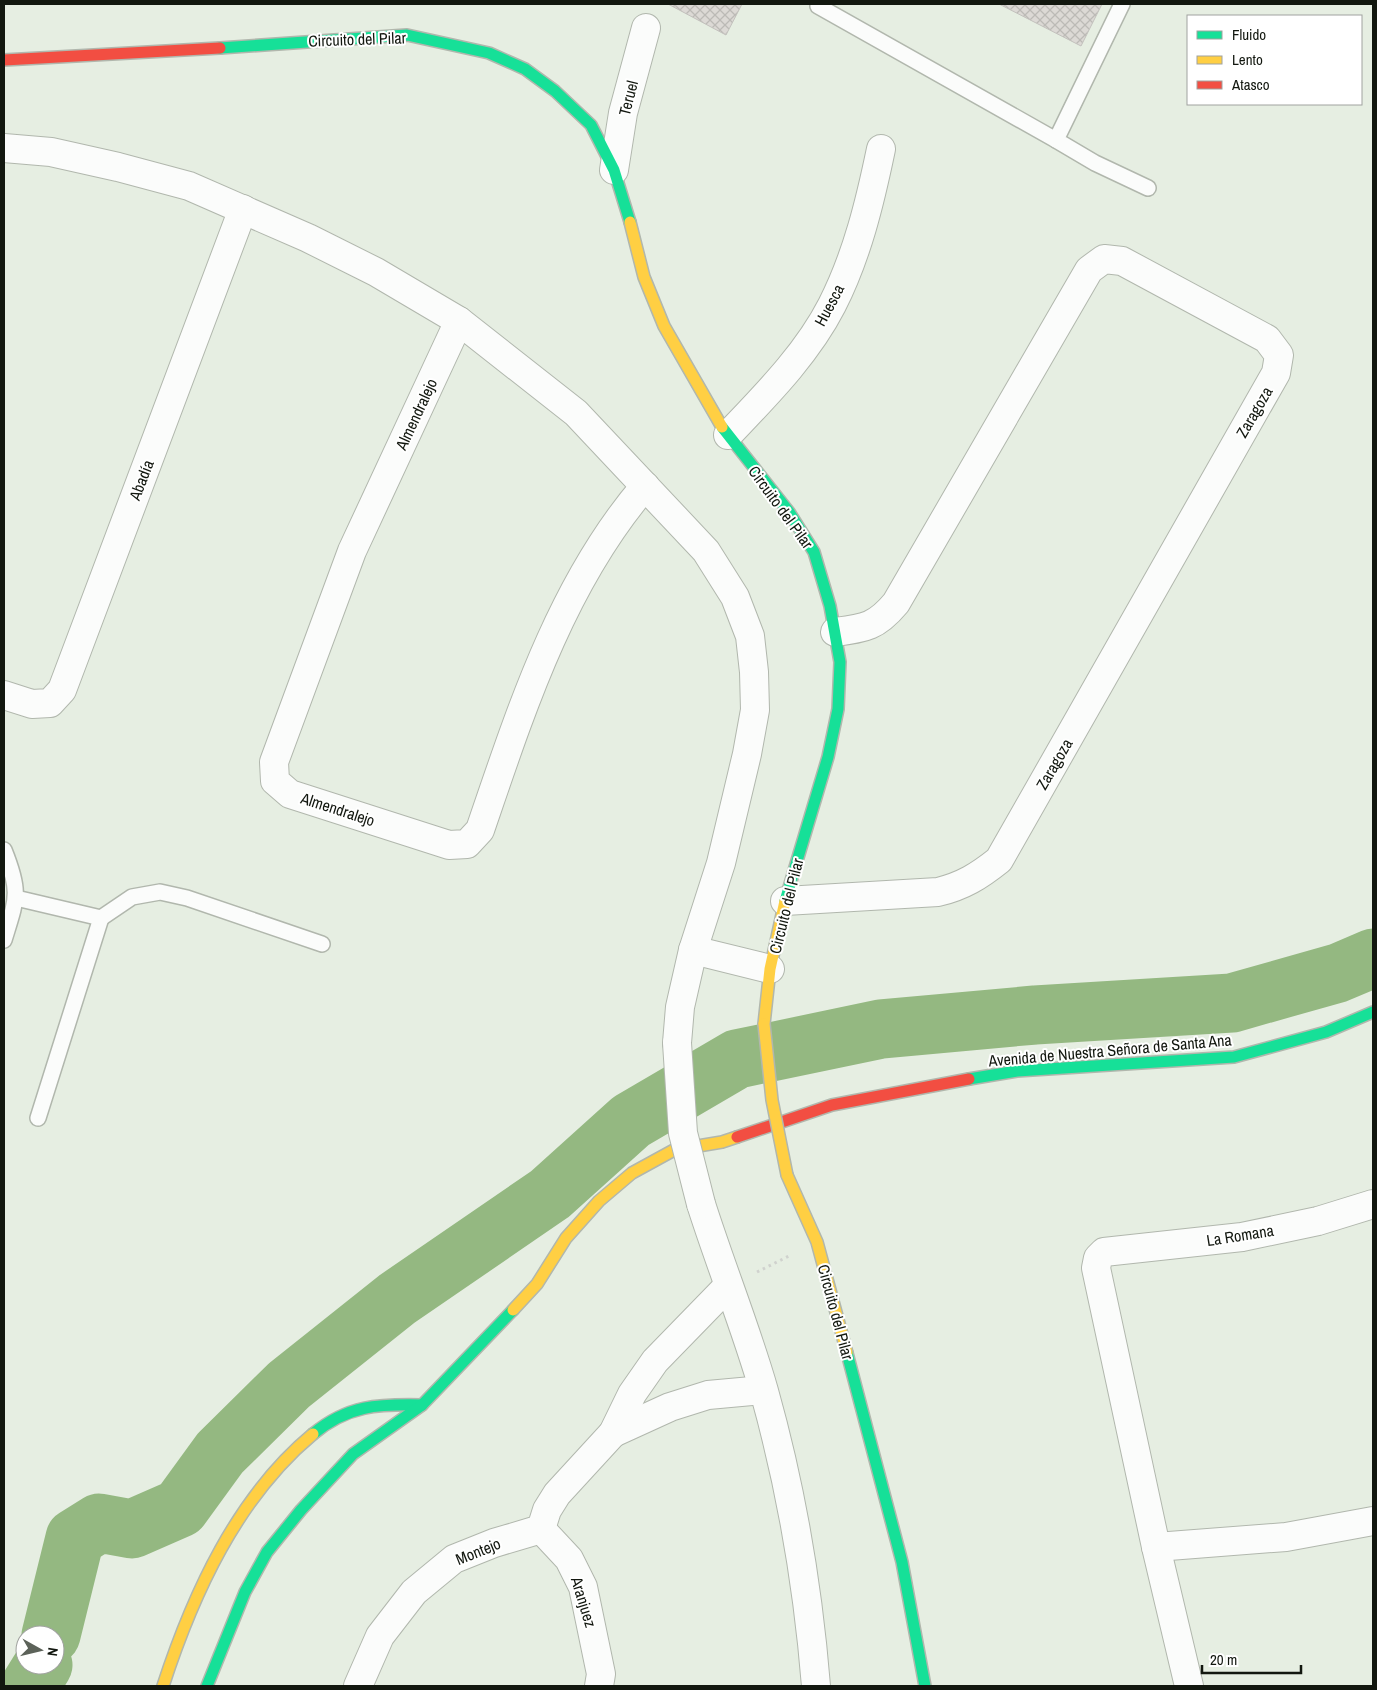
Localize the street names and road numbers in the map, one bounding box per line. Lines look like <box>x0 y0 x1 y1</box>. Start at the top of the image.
street label: Circuito del Pilar <box>308 26 407 52</box>
street label: Teruel <box>613 78 643 118</box>
street label: Huesca <box>809 280 849 330</box>
street label: Almendralejo <box>389 375 442 454</box>
street label: Zaragoza <box>1231 382 1278 442</box>
street label: Abadía <box>123 456 159 504</box>
street label: Circuito del Pilar <box>743 461 819 553</box>
street label: Zaragoza <box>1031 734 1078 794</box>
street label: Almendralejo <box>297 786 378 831</box>
street label: Circuito del Pilar <box>764 855 809 956</box>
street label: Avenida de Nuestra Señora de Santa Ana <box>986 1028 1233 1072</box>
street label: La Romana <box>1205 1219 1276 1251</box>
street label: Circuito del Pilar <box>813 1262 859 1363</box>
street label: Montejo <box>452 1532 504 1570</box>
street label: Aranjuez <box>566 1573 602 1630</box>

